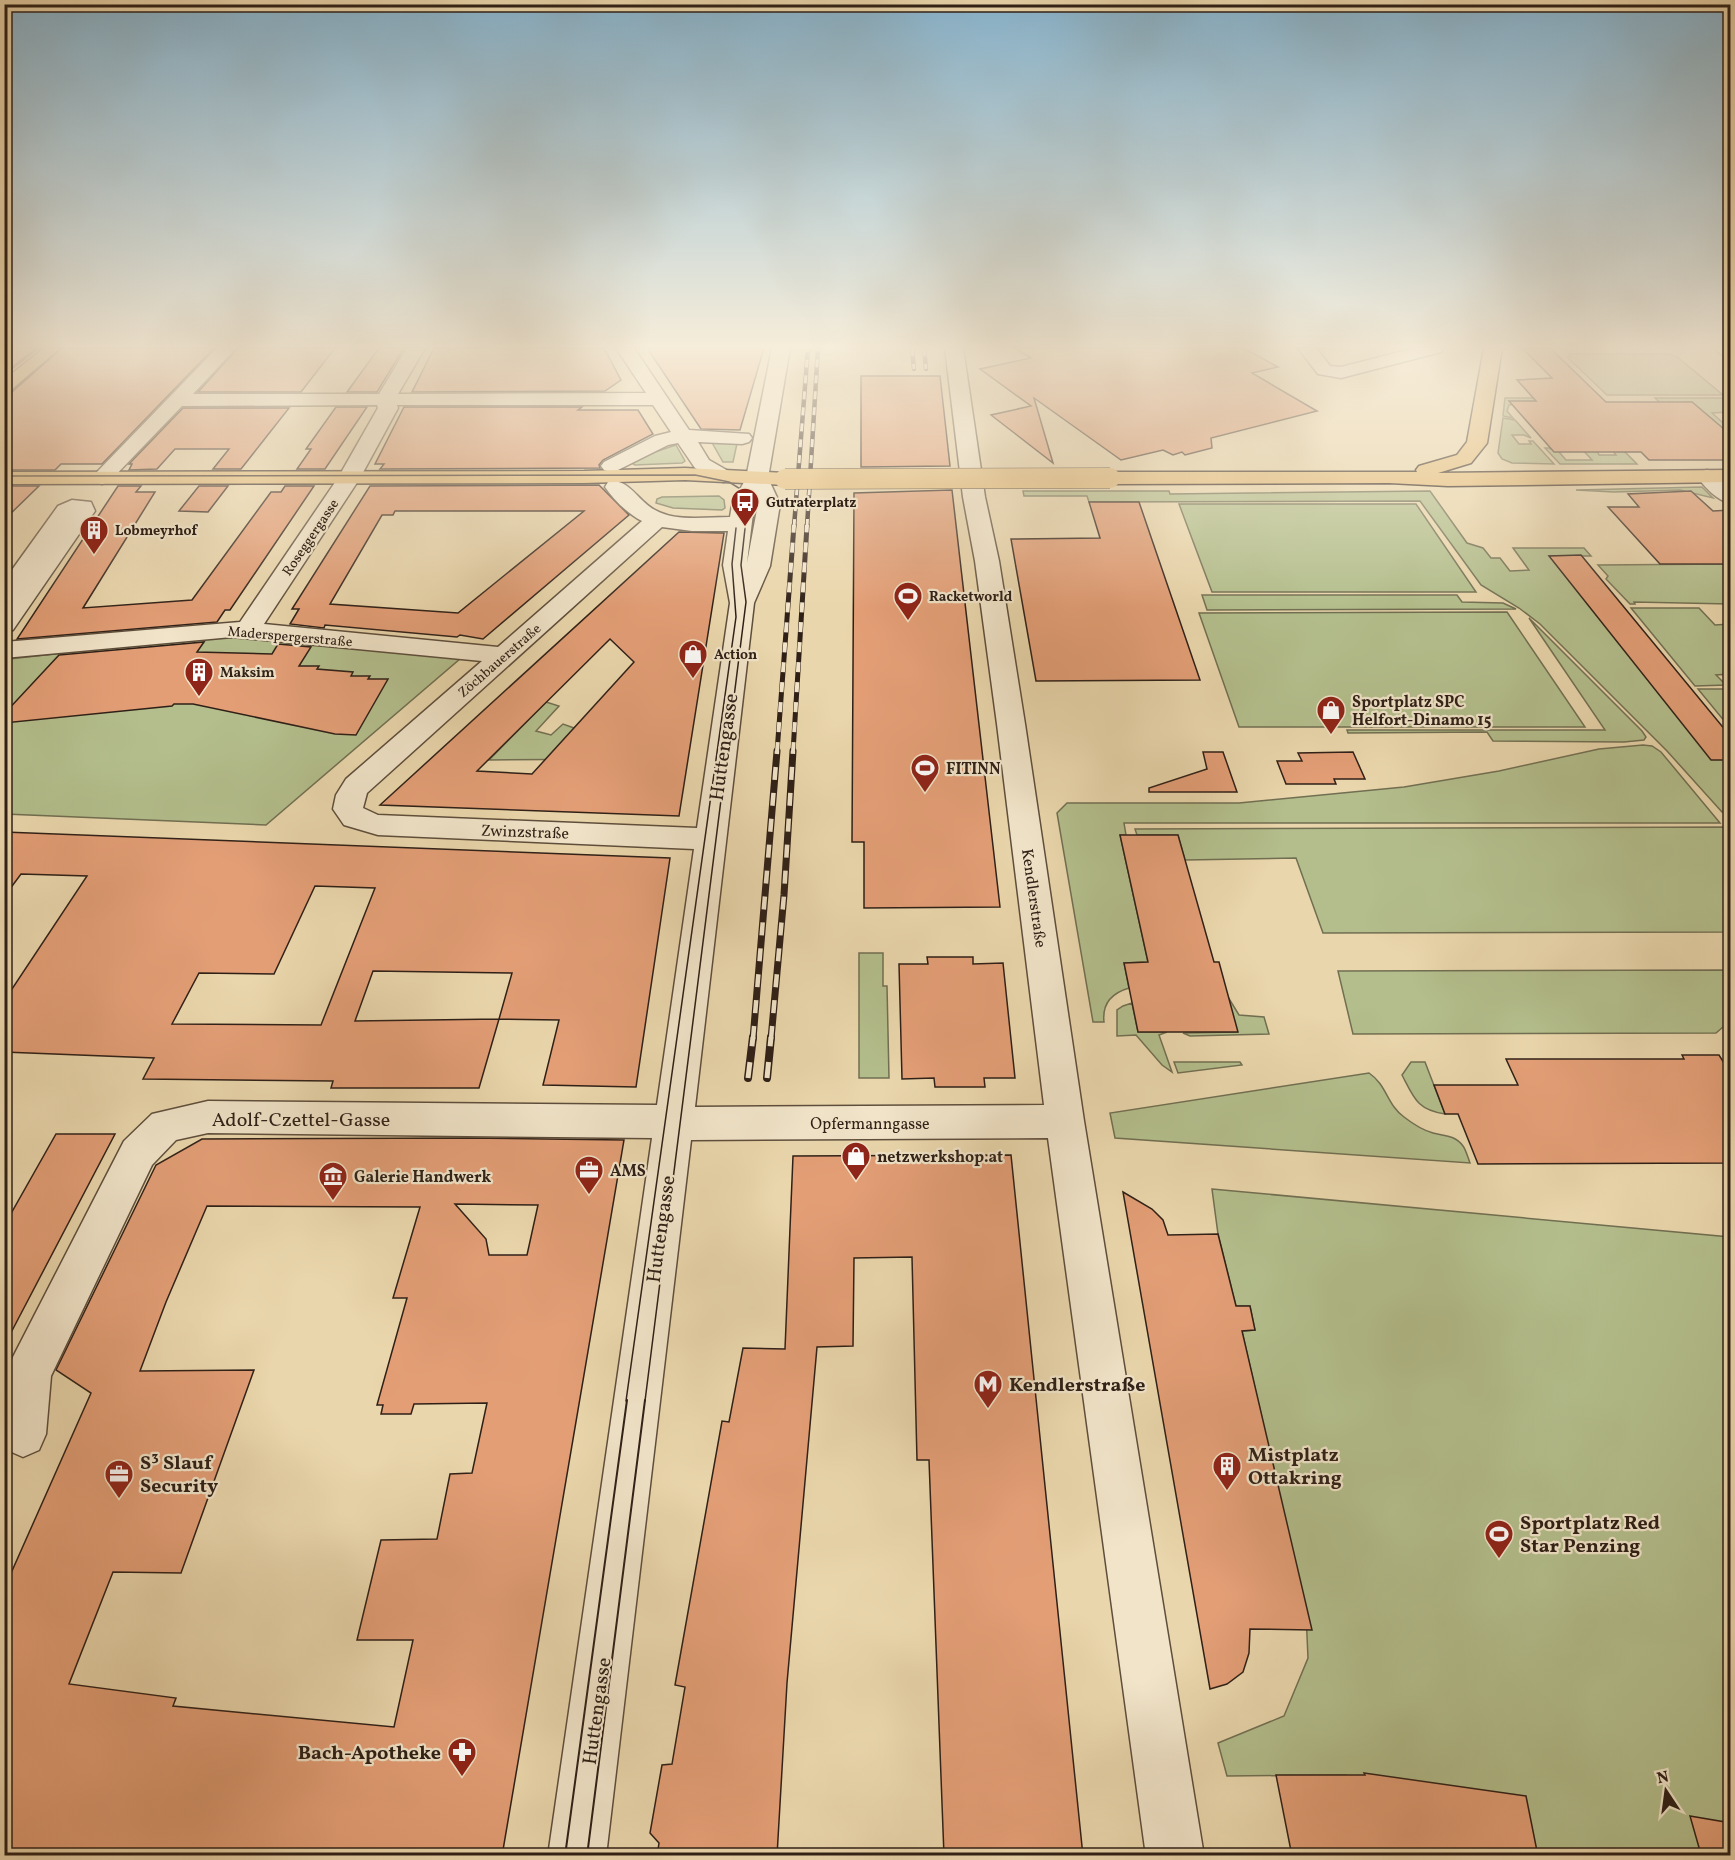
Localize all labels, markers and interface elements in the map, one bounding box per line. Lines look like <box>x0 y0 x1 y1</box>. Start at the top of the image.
bus stop icon: Gutraterplatz <box>729 486 761 528</box>
place label: Gutraterplatz <box>766 494 856 513</box>
street label: Roseggergasse <box>279 495 344 580</box>
building icon: Lobmeyrhof <box>78 514 110 556</box>
place label: Lobmeyrhof <box>115 522 198 541</box>
sports icon: Racketworld <box>892 580 924 622</box>
place label: Racketworld <box>929 588 1013 607</box>
street label: Zöchbauerstraße <box>454 620 546 703</box>
street label: Maderspergerstraße <box>227 623 353 652</box>
shop icon: Action <box>677 638 709 680</box>
place label: Action <box>714 646 757 665</box>
building icon: Maksim <box>183 656 215 698</box>
place label: Maksim <box>220 664 275 683</box>
street label: Huttengasse <box>704 692 746 803</box>
place label: Sportplatz SPC Helfort-Dinamo 15 <box>1352 692 1492 732</box>
shop icon: Sportplatz SPC Helfort-Dinamo 15 <box>1315 694 1347 736</box>
sports icon: FITINN <box>909 752 941 794</box>
place label: FITINN <box>946 759 1001 781</box>
street label: Zwinzstraße <box>480 820 569 846</box>
street label: Kendlerstraße <box>1015 847 1051 949</box>
street label: Adolf-Czettel-Gasse <box>212 1107 390 1135</box>
street label: Opfermanngasse <box>810 1114 930 1136</box>
shop icon: netzwerkshop.at <box>840 1140 872 1182</box>
place label: netzwerkshop.at <box>877 1147 1003 1169</box>
office icon: AMS <box>573 1154 605 1196</box>
museum icon: Galerie Handwerk <box>317 1160 349 1202</box>
place label: AMS <box>610 1161 646 1183</box>
place label: Galerie Handwerk <box>354 1167 491 1189</box>
street label: Huttengasse <box>641 1174 683 1285</box>
metro station icon: Kendlerstraße <box>972 1368 1004 1410</box>
place label: Kendlerstraße <box>1009 1372 1145 1400</box>
place label: Mistplatz Ottakring <box>1248 1442 1342 1493</box>
place label: S³ Slauf Security <box>140 1450 218 1501</box>
building icon: Mistplatz Ottakring <box>1211 1450 1243 1492</box>
office icon: S³ Slauf Security <box>103 1458 135 1500</box>
place label: Sportplatz Red Star Penzing <box>1520 1510 1660 1561</box>
sports icon: Sportplatz Red Star Penzing <box>1483 1518 1515 1560</box>
street label: Huttengasse <box>577 1656 619 1767</box>
pharmacy icon: Bach-Apotheke <box>446 1736 478 1778</box>
place label: Bach-Apotheke <box>298 1740 441 1768</box>
north arrow <box>1636 1761 1696 1821</box>
text: N <box>1655 1766 1672 1790</box>

